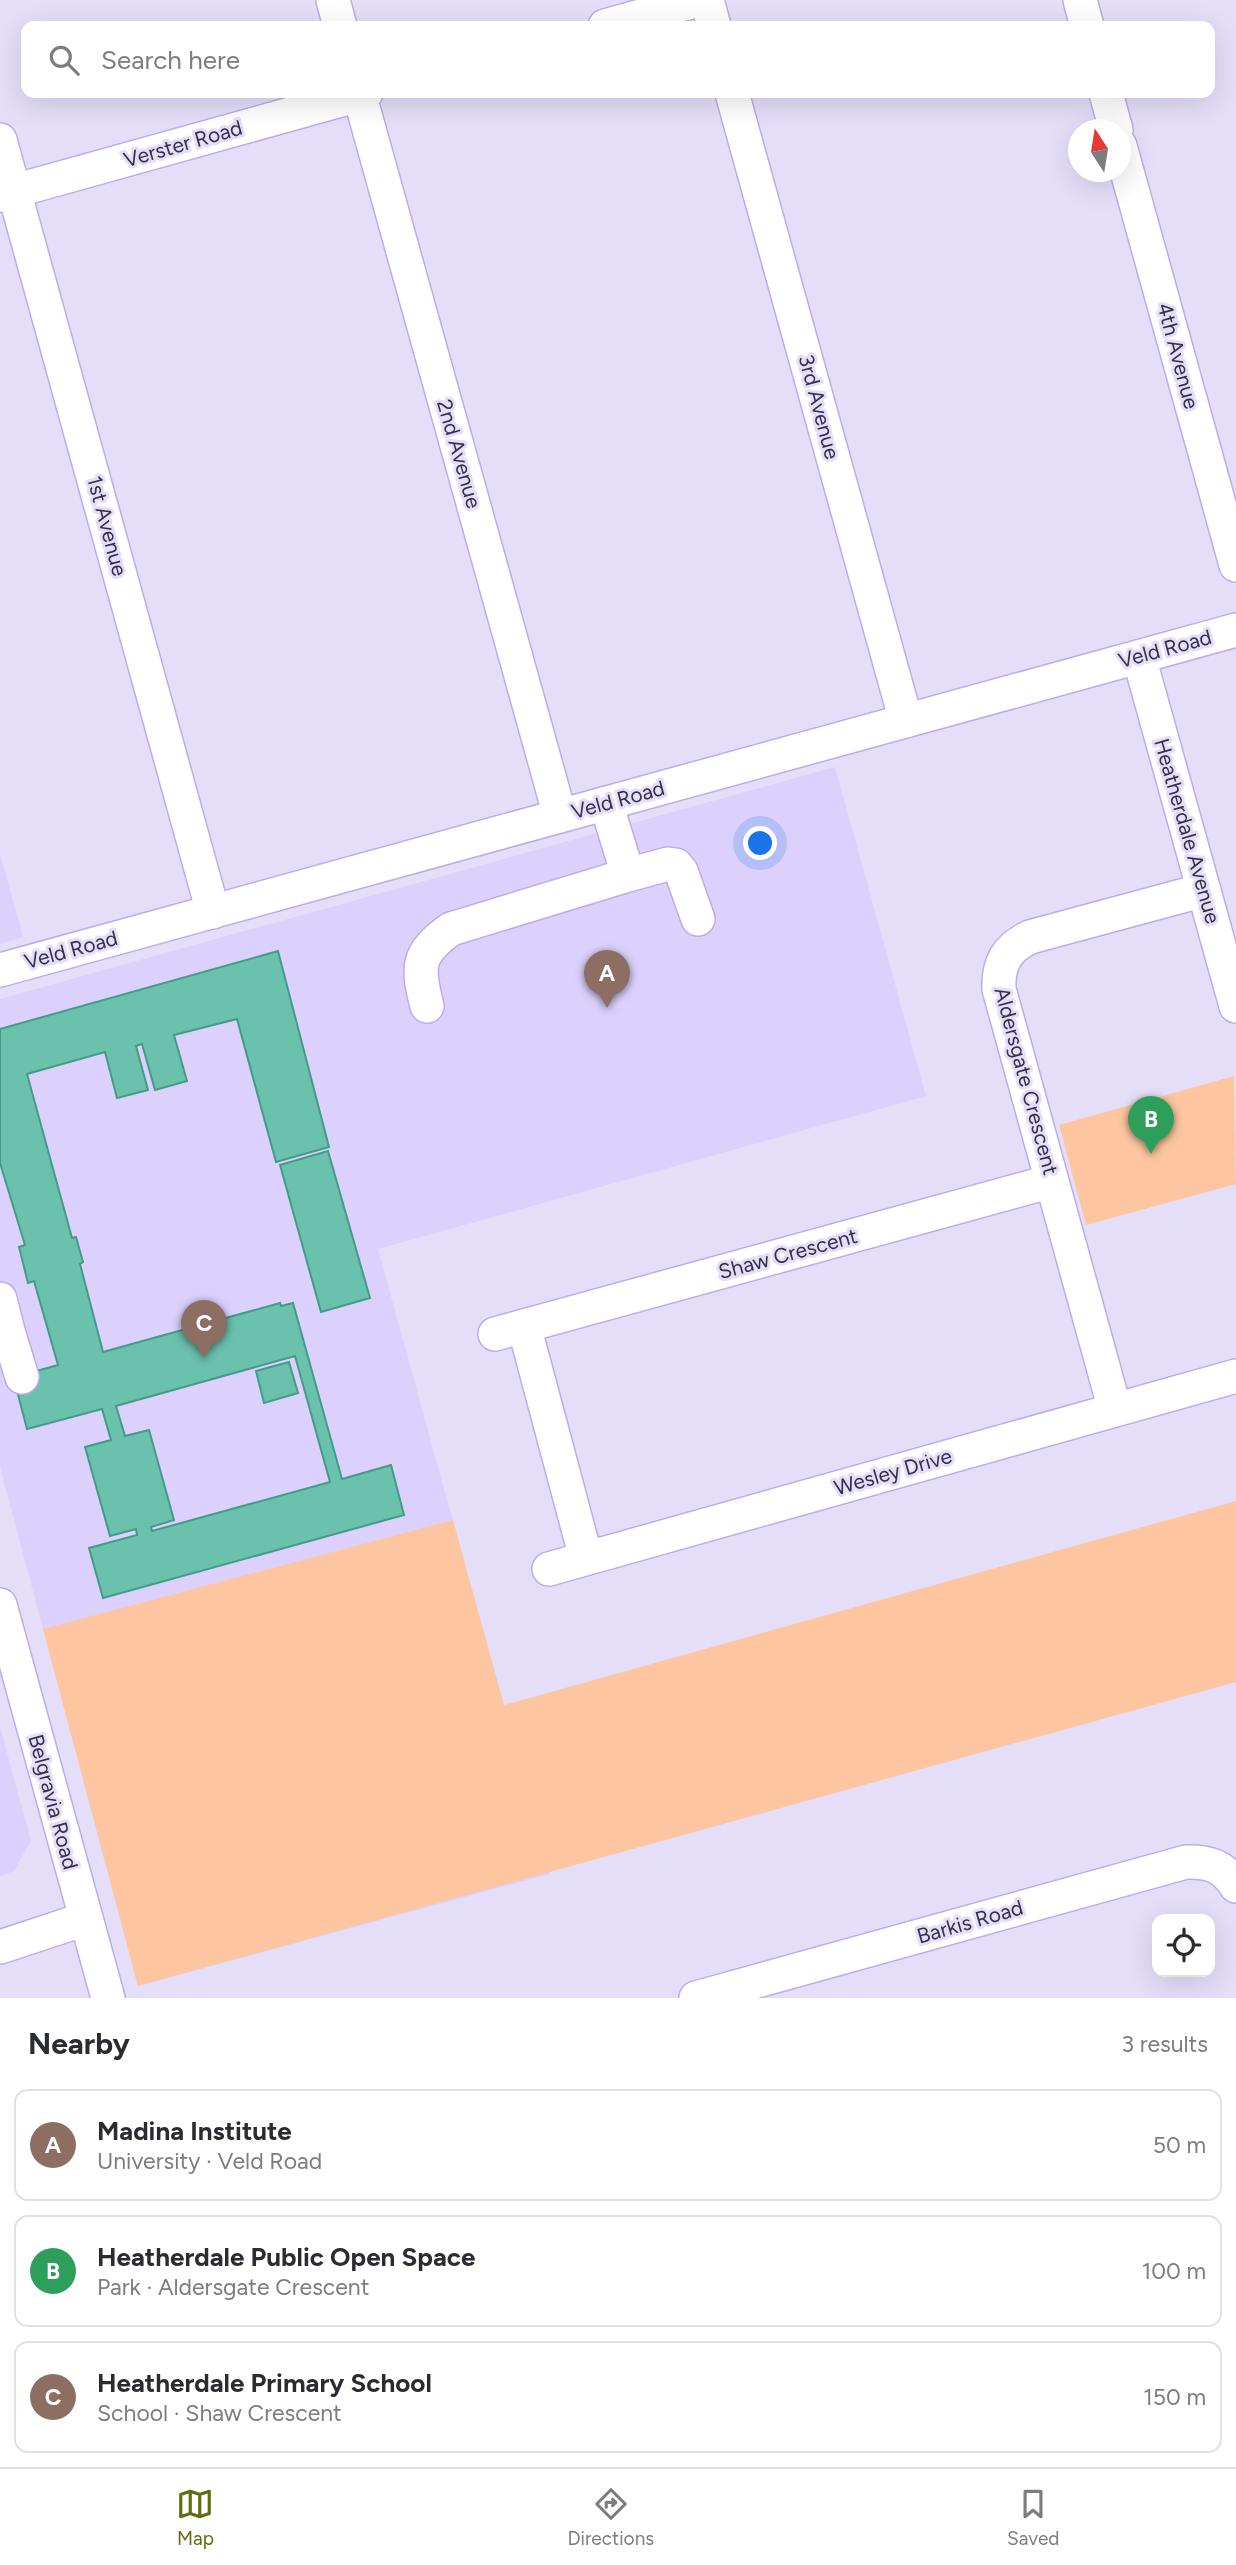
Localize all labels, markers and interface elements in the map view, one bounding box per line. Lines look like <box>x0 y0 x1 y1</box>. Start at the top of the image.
search box <box>21 21 1215 98</box>
icon: search <box>45 41 83 79</box>
text: Search here <box>101 44 240 76</box>
street label: Verster Road <box>121 115 245 172</box>
north arrow <box>1068 119 1131 182</box>
street label: 4th Avenue <box>1152 300 1205 412</box>
street label: 3rd Avenue <box>794 352 845 462</box>
street label: 2nd Avenue <box>432 397 487 511</box>
street label: 1st Avenue <box>82 473 133 579</box>
street label: Veld Road <box>1115 624 1214 673</box>
street label: Heatherdale Avenue <box>1149 735 1226 926</box>
street label: Veld Road <box>568 775 667 824</box>
your location <box>743 826 777 860</box>
street label: Veld Road <box>21 925 120 974</box>
pin: A <box>584 950 630 1008</box>
street label: Aldersgate Crescent <box>989 984 1064 1177</box>
pin: B <box>1128 1096 1174 1154</box>
street label: Shaw Crescent <box>716 1223 860 1284</box>
pin: C <box>181 1300 227 1358</box>
street label: Wesley Drive <box>831 1443 955 1500</box>
street label: Belgravia Road <box>23 1732 84 1872</box>
street label: Barkis Road <box>914 1894 1026 1949</box>
map controls <box>1152 1914 1215 1977</box>
button: locate <box>1152 1914 1215 1977</box>
text: Nearby <box>28 2025 130 2062</box>
text: 3 results <box>1121 2030 1208 2058</box>
text: Madina Institute <box>97 2115 292 2147</box>
text: A <box>45 2131 61 2159</box>
text: 50 m <box>1153 2131 1206 2159</box>
text: University · Veld Road <box>97 2147 322 2175</box>
text: Heatherdale Public Open Space <box>97 2241 475 2273</box>
text: B <box>46 2257 60 2285</box>
text: 100 m <box>1142 2257 1206 2285</box>
text: Park · Aldersgate Crescent <box>97 2273 369 2301</box>
text: Heatherdale Primary School <box>97 2367 432 2399</box>
text: C <box>45 2383 61 2411</box>
text: 150 m <box>1143 2383 1206 2411</box>
text: School · Shaw Crescent <box>97 2399 342 2427</box>
tab: Map <box>176 2485 214 2550</box>
tab: Directions <box>567 2485 654 2550</box>
tab: Saved <box>1007 2485 1059 2550</box>

